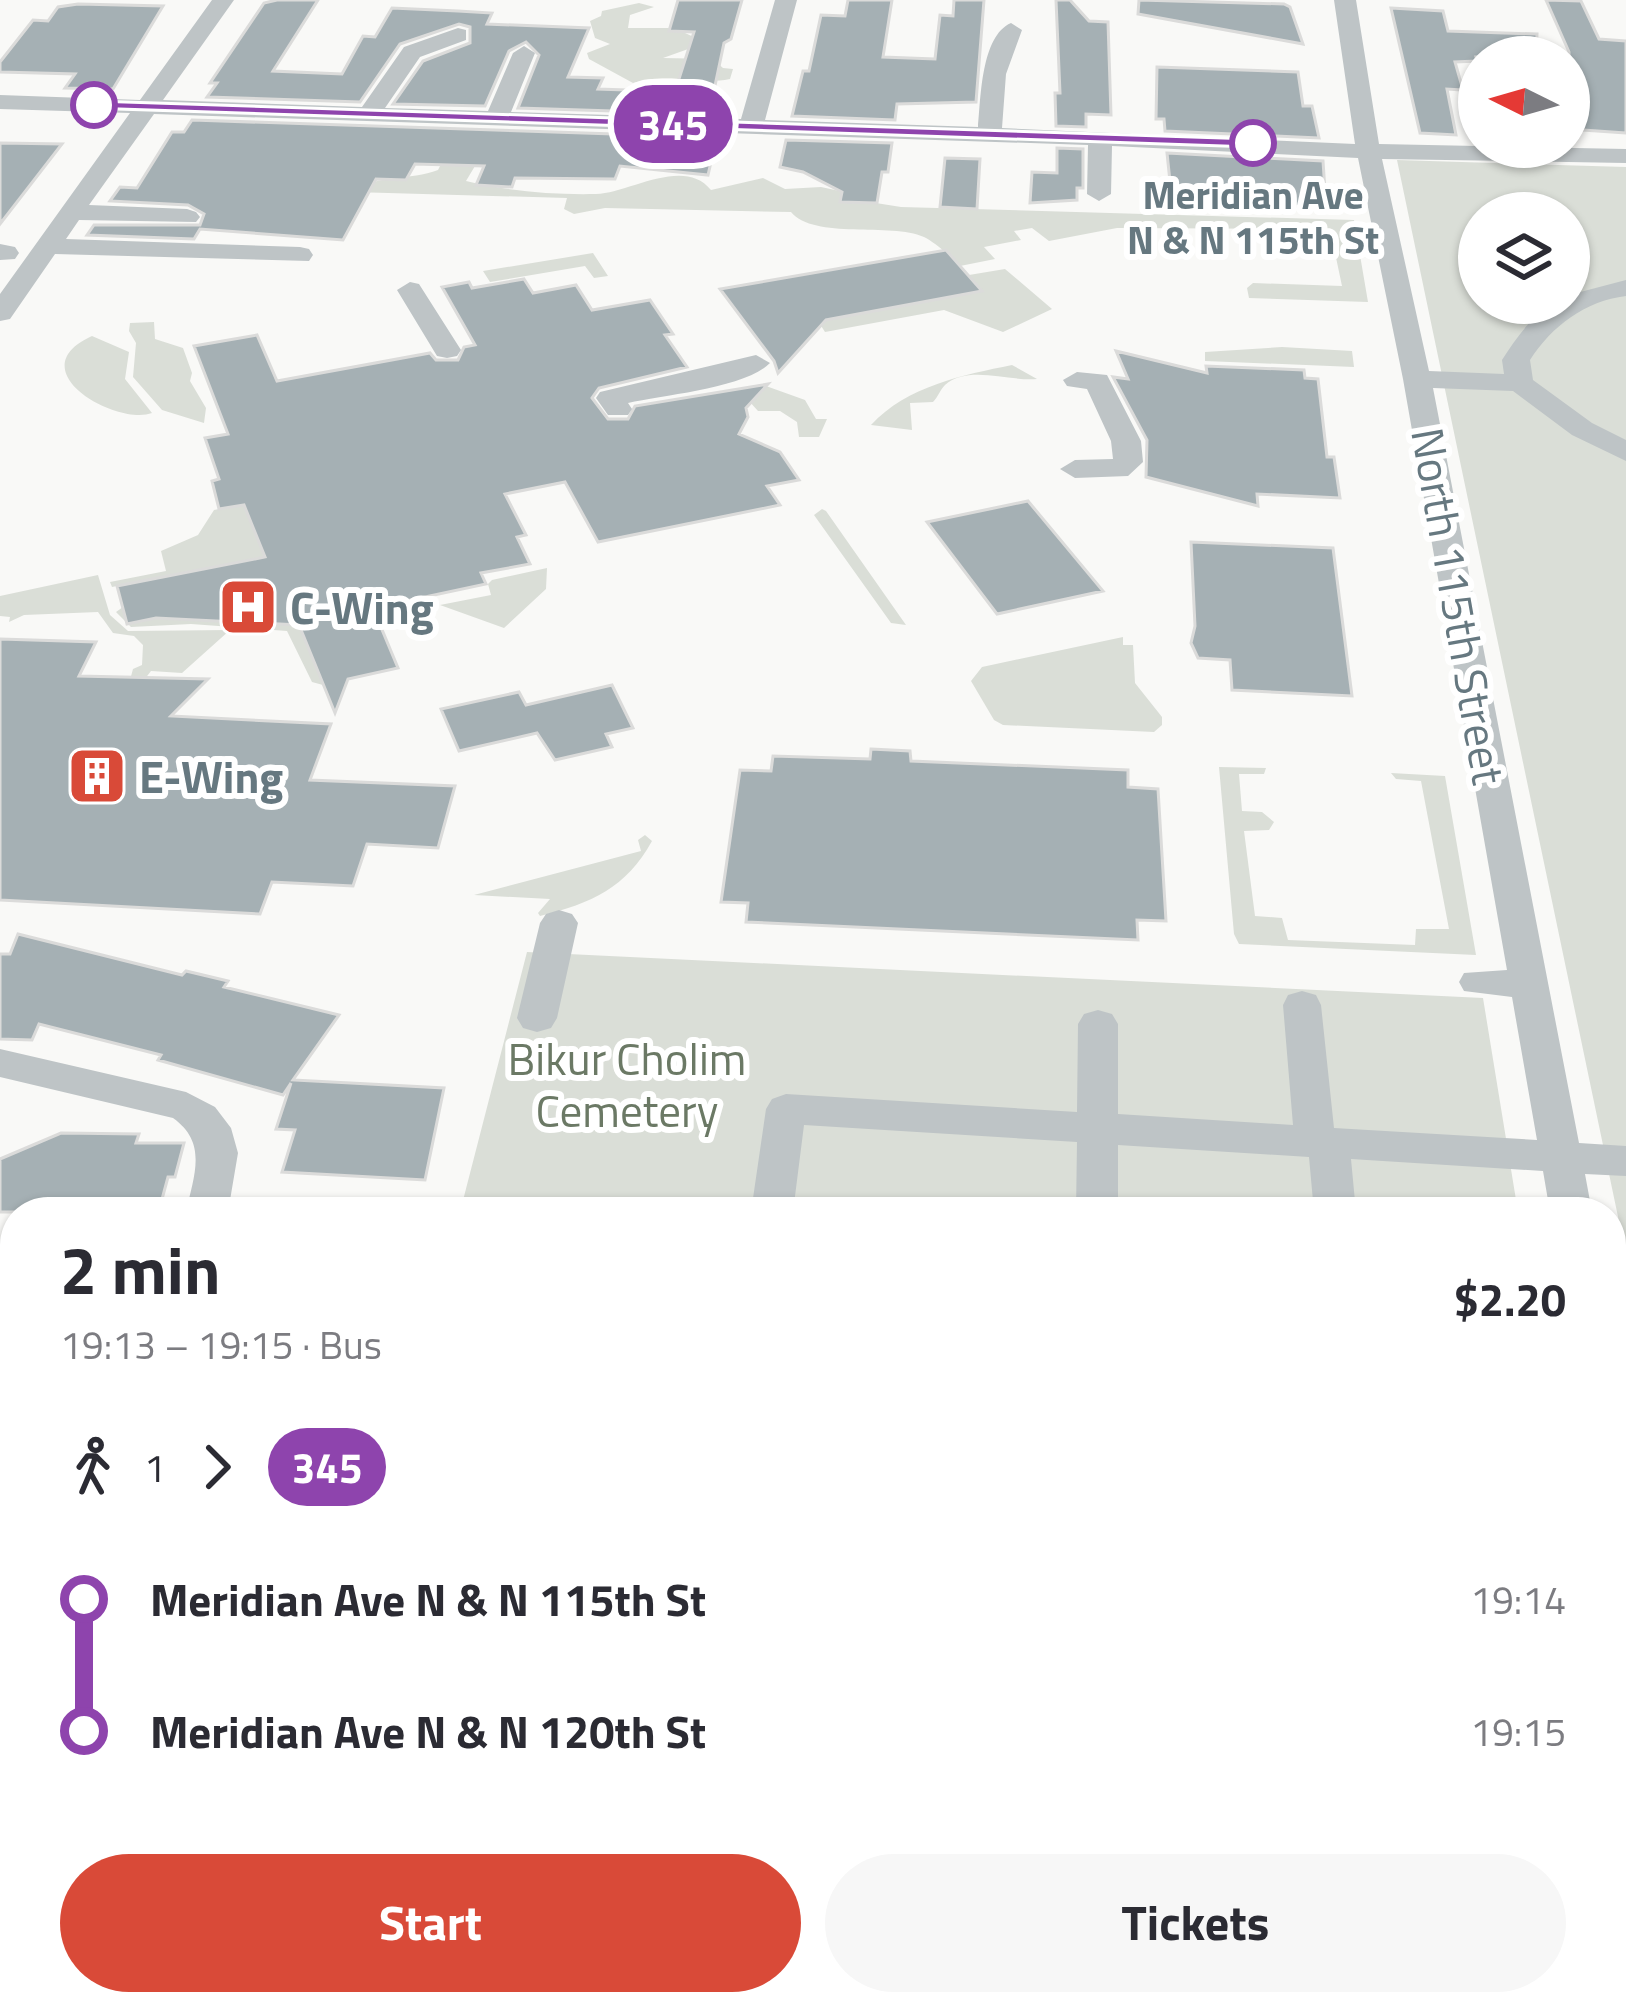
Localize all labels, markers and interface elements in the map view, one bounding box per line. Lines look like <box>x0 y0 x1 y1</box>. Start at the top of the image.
north arrow <box>1458 36 1590 168</box>
map controls <box>1458 36 1590 324</box>
unlabelled marker <box>72 83 116 127</box>
line badge: 345 <box>604 85 742 163</box>
text: 345 <box>638 92 708 156</box>
marker: Meridian Ave N & N 115th St <box>1231 121 1275 165</box>
place label: Meridian Ave N & N 115th St <box>1127 165 1379 269</box>
button: layers <box>1458 192 1590 324</box>
street label: North 115th Street <box>1394 422 1524 790</box>
place label: C-Wing <box>290 573 434 641</box>
hospital icon: C-Wing <box>217 576 279 638</box>
place label: E-Wing <box>139 742 283 810</box>
building icon: E-Wing <box>66 745 128 807</box>
park label: Bikur Cholim Cemetery <box>508 1024 746 1144</box>
text: 2 min <box>60 1219 220 1320</box>
text: $2.20 <box>1454 1265 1566 1333</box>
text: 19:13 – 19:15 · Bus <box>60 1315 382 1374</box>
icon: walk <box>60 1434 126 1500</box>
icon: forward <box>184 1434 250 1500</box>
text: 345 <box>292 1435 362 1499</box>
text: 1 <box>144 1438 166 1497</box>
text: Meridian Ave N & N 115th St <box>150 1565 706 1633</box>
text: 19:14 <box>1470 1570 1566 1629</box>
text: Meridian Ave N & N 120th St <box>150 1697 706 1765</box>
text: 19:15 <box>1470 1702 1566 1761</box>
button: Start <box>60 1854 801 1992</box>
button: Tickets <box>825 1854 1566 1992</box>

